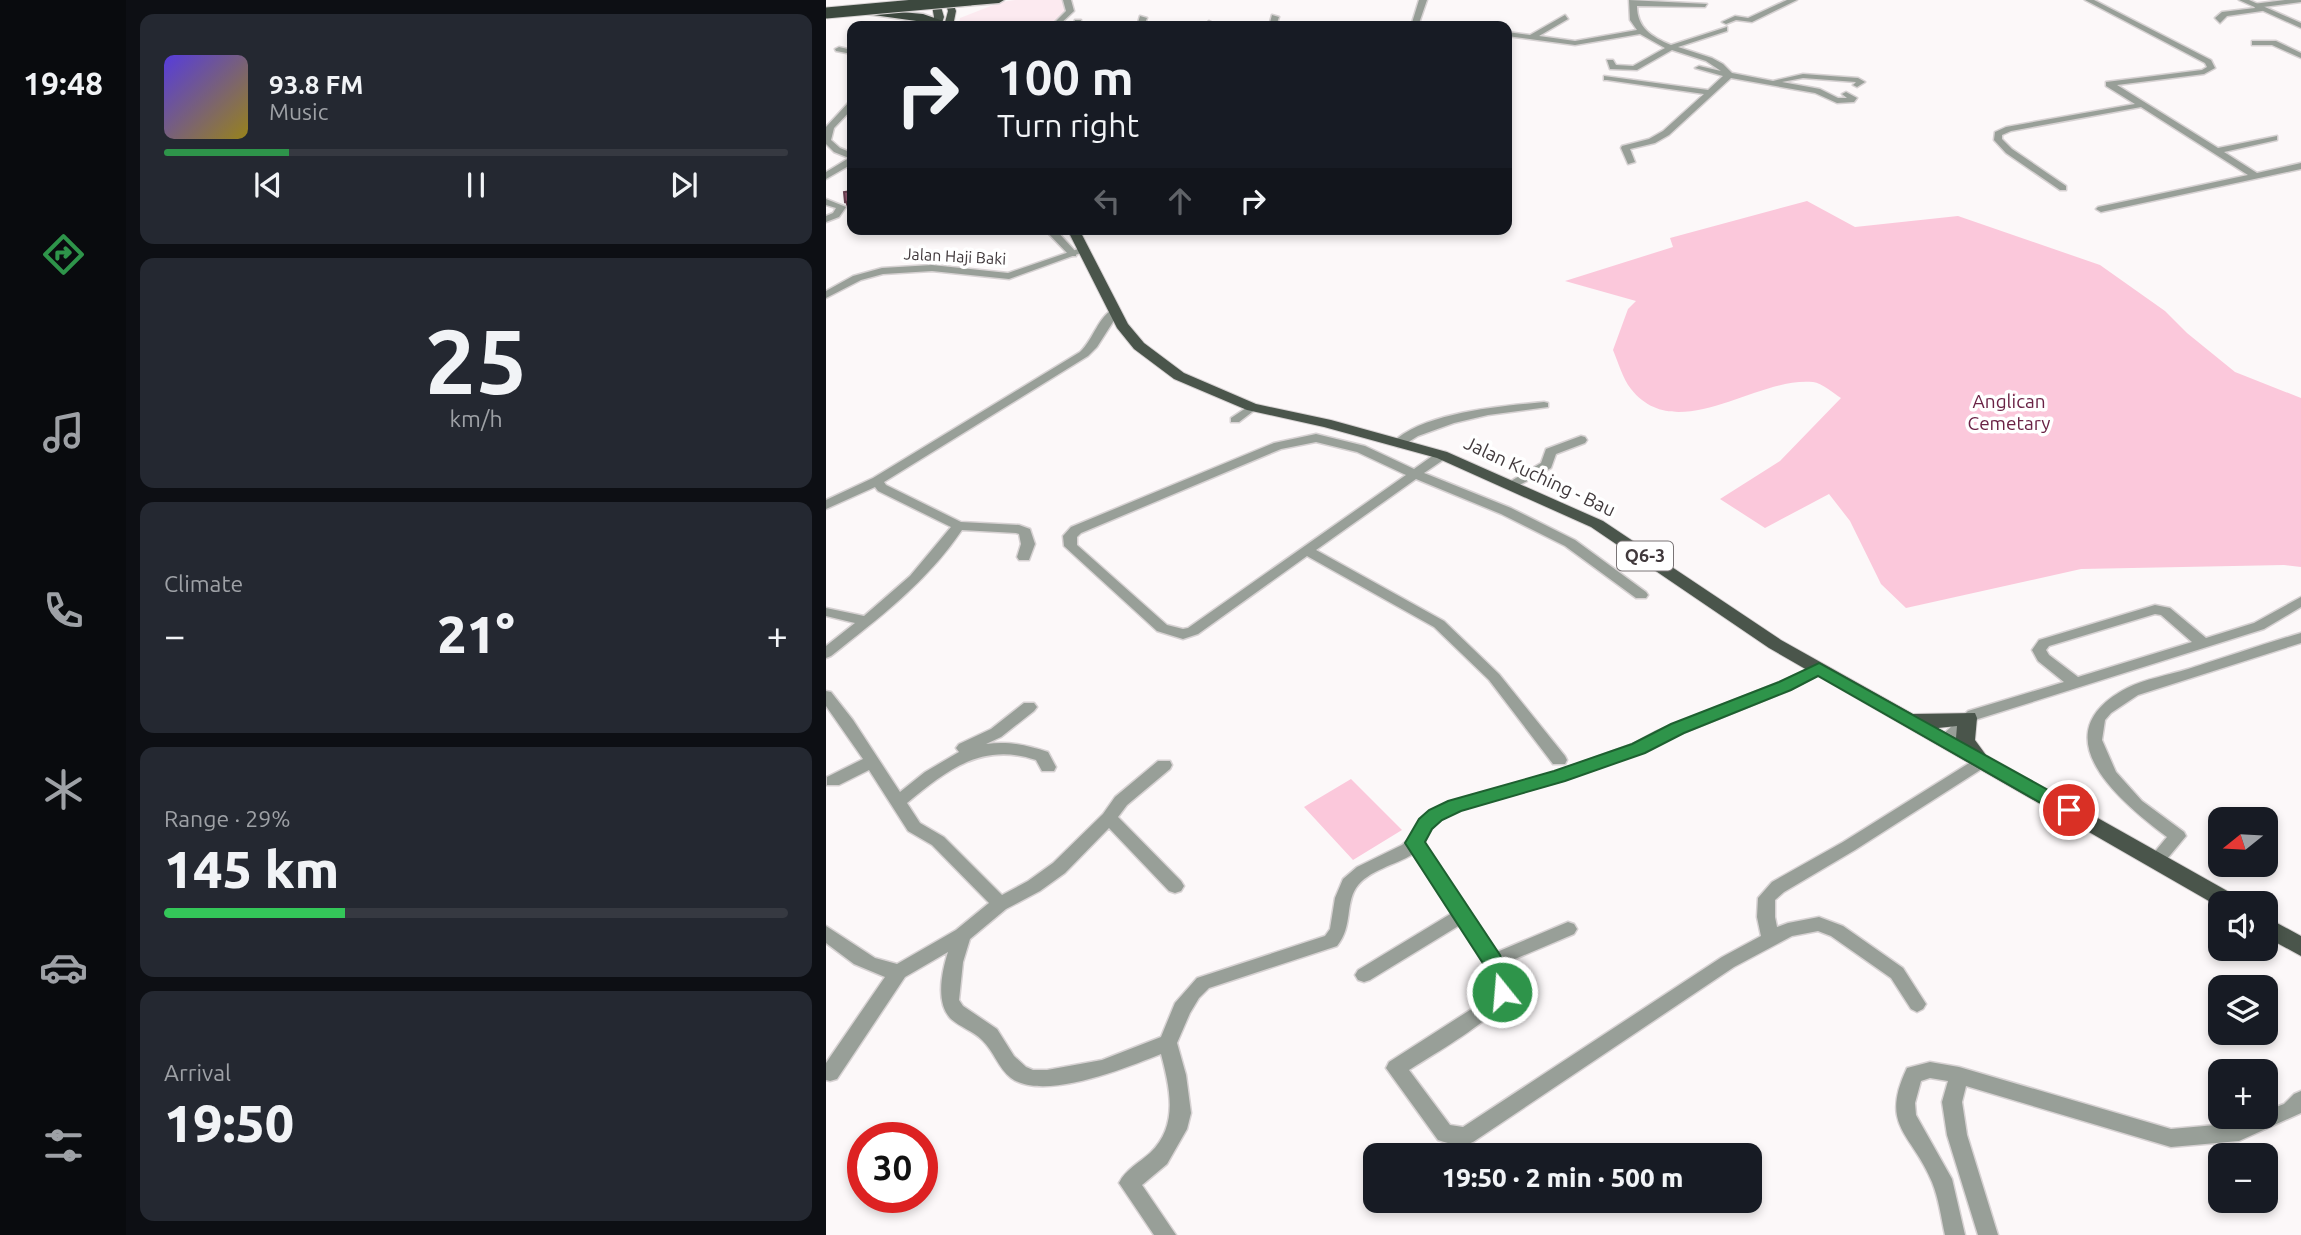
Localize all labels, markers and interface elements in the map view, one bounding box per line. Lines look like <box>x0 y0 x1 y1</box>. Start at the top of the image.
icon: right <box>882 49 973 140</box>
text: 100 m <box>997 49 1134 104</box>
text: 19:48 <box>23 65 103 101</box>
text: 93.8 FM <box>269 70 363 99</box>
text: Music <box>269 99 328 124</box>
text: Turn right <box>997 107 1139 143</box>
icon: previous <box>249 166 287 204</box>
icon: pause <box>457 166 495 204</box>
icon: next <box>665 166 703 204</box>
icon: left <box>1088 182 1126 220</box>
icon: ahead <box>1161 182 1199 220</box>
icon: right <box>1234 182 1272 220</box>
icon: directions <box>39 230 88 279</box>
street label: Jalan Haji Baki <box>903 244 1007 268</box>
text: 25 <box>425 309 527 411</box>
park label: Anglican Cemetary <box>1968 390 2050 434</box>
text: km/h <box>449 406 503 431</box>
icon: music <box>39 408 88 457</box>
street label: Jalan Kuching - Bau <box>1461 431 1619 521</box>
road number: Q6-3 <box>1617 542 1673 570</box>
text: Climate <box>164 571 243 596</box>
icon: phone <box>39 586 88 635</box>
text: 21° <box>437 605 515 663</box>
text: − <box>164 614 185 656</box>
text: + <box>767 614 788 656</box>
icon: climate <box>39 765 88 814</box>
pin <box>2039 780 2099 840</box>
icon: arrive <box>2050 791 2088 829</box>
text: Range · 29% <box>164 806 291 831</box>
north arrow <box>2208 807 2278 877</box>
map controls <box>2208 807 2278 1213</box>
text: 145 km <box>164 840 339 898</box>
button: sound <box>2208 891 2278 961</box>
icon: car <box>39 943 88 992</box>
position arrow <box>1465 955 1539 1029</box>
button: layers <box>2208 975 2278 1045</box>
button: + <box>2208 1059 2278 1129</box>
text: Arrival <box>164 1060 231 1085</box>
text: 19:50 <box>164 1094 294 1152</box>
icon: filters <box>39 1121 88 1170</box>
speed limit sign: 30 <box>847 1122 938 1213</box>
button: − <box>2208 1143 2278 1213</box>
text: 19:50 · 2 min · 500 m <box>1442 1163 1683 1192</box>

